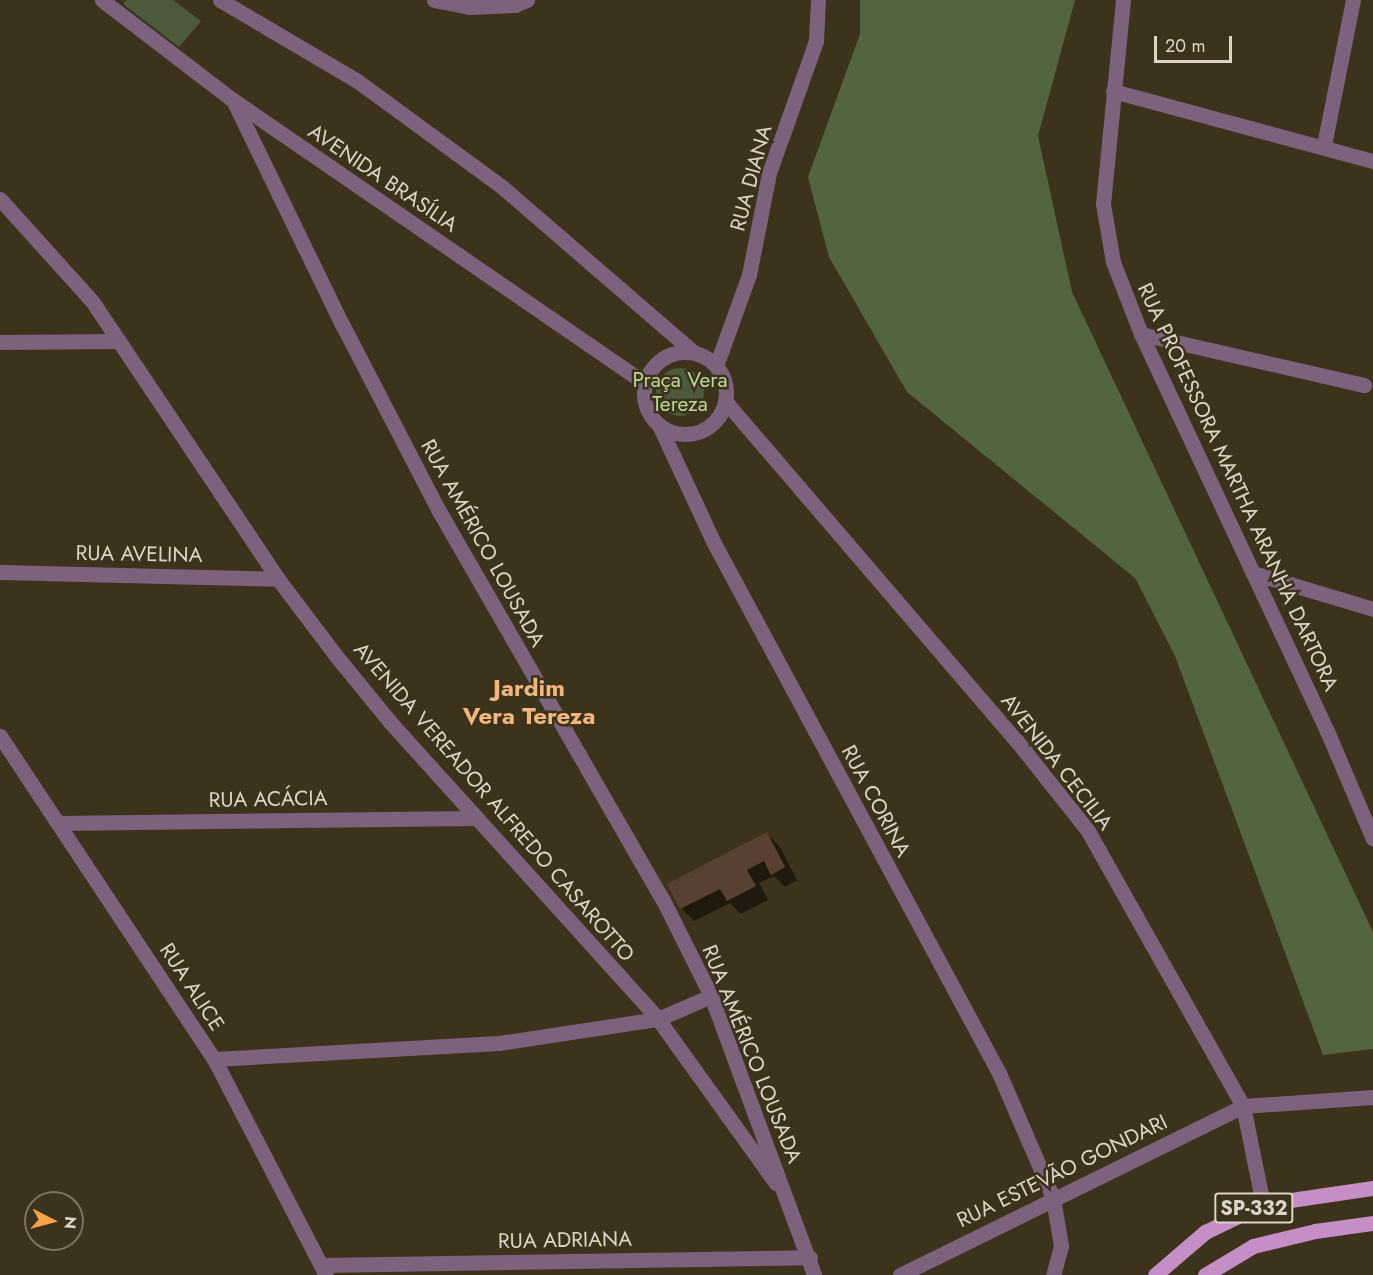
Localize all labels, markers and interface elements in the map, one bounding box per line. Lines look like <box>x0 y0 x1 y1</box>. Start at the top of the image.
scale bar <box>1157 24 1235 62</box>
text: 20 m <box>1165 33 1205 59</box>
street label: AVENIDA BRASÍLIA <box>303 119 463 237</box>
street label: RUA DIANA <box>725 122 777 234</box>
street label: RUA PROFESSORA MARTHA ARANHA DARTORA <box>1132 279 1344 695</box>
park label: Praça Vera Tereza <box>632 367 728 417</box>
street label: RUA AMÉRICO LOUSADA <box>415 435 551 651</box>
street label: RUA AVELINA <box>75 540 203 568</box>
street label: AVENIDA VEREADOR ALFREDO CASAROTTO <box>348 637 640 967</box>
district label: Jardim Vera Tereza <box>463 674 595 730</box>
street label: AVENIDA CECILIA <box>996 689 1118 835</box>
street label: RUA CORINA <box>836 741 916 861</box>
street label: RUA ACÁCIA <box>208 785 328 813</box>
street label: RUA ALICE <box>154 938 230 1036</box>
street label: RUA AMÉRICO LOUSADA <box>697 941 807 1167</box>
street label: RUA ESTEVÃO GONDARI <box>953 1109 1171 1233</box>
north arrow <box>24 1191 84 1251</box>
road number: SP-332 <box>1214 1191 1294 1225</box>
text: N <box>58 1215 83 1230</box>
street label: RUA ADRIANA <box>498 1226 632 1254</box>

